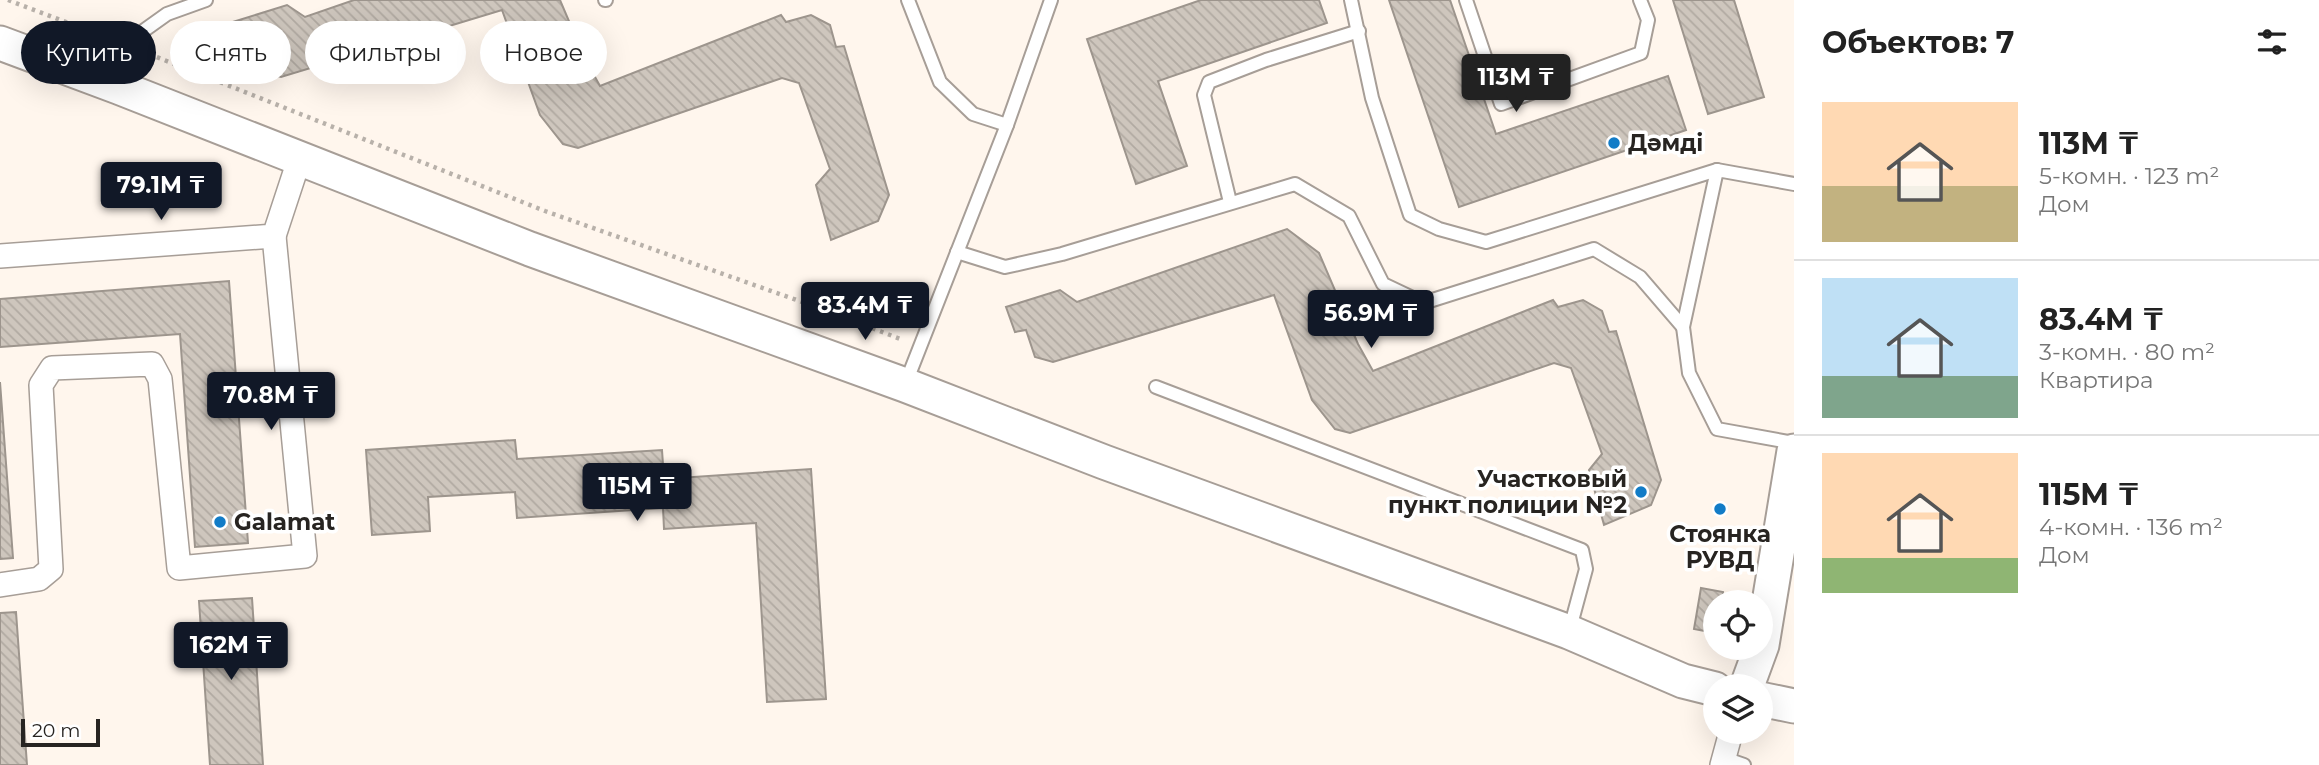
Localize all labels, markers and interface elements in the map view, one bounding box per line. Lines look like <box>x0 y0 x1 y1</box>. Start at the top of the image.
chip: Купить <box>21 21 156 84</box>
chip: Снять <box>170 21 291 84</box>
chip: Фильтры <box>305 21 466 84</box>
chip: Новое <box>480 21 607 84</box>
icon: filters <box>2253 23 2291 61</box>
text: Объектов: 7 <box>1822 24 2014 61</box>
pin: 113M ₸ <box>1459 54 1573 114</box>
text: 113M ₸ <box>1478 63 1554 91</box>
text: 113M ₸ <box>2039 125 2139 162</box>
place label: Дәмді <box>1628 129 1703 157</box>
icon: home <box>1878 130 1962 214</box>
marker: Дәмді <box>1606 135 1622 151</box>
pin: 79.1M ₸ <box>96 162 226 222</box>
text: 5-комн. · 123 m² <box>2039 162 2219 190</box>
text: 79.1M ₸ <box>117 171 205 199</box>
text: Дом <box>2039 190 2090 218</box>
pin: 83.4M ₸ <box>800 282 930 342</box>
pin: 56.9M ₸ <box>1306 290 1436 350</box>
text: 83.4M ₸ <box>817 291 913 319</box>
text: 56.9M ₸ <box>1324 299 1418 327</box>
text: 83.4M ₸ <box>2039 301 2164 338</box>
icon: home <box>1878 306 1962 390</box>
text: 3-комн. · 80 m² <box>2039 338 2215 366</box>
text: Квартира <box>2039 366 2153 394</box>
pin: 70.8M ₸ <box>206 372 336 432</box>
text: 70.8M ₸ <box>223 381 319 409</box>
pin: 115M ₸ <box>580 463 694 523</box>
place label: Участковый пункт полиции №2 <box>1388 465 1627 519</box>
text: 115M ₸ <box>599 472 675 500</box>
text: 115M ₸ <box>2039 476 2139 513</box>
icon: home <box>1878 481 1962 565</box>
marker: Участковый пункт полиции №2 <box>1633 484 1649 500</box>
marker: Стоянка РУВД <box>1712 501 1728 517</box>
place label: Galamat <box>234 508 335 536</box>
text: 4-комн. · 136 m² <box>2039 513 2223 541</box>
marker: Galamat <box>212 514 228 530</box>
place label: Стоянка РУВД <box>1669 520 1771 574</box>
text: Дом <box>2039 541 2090 569</box>
map controls <box>1703 590 1773 744</box>
button: locate <box>1703 590 1773 660</box>
pin: 162M ₸ <box>174 622 288 682</box>
text: 162M ₸ <box>190 631 272 659</box>
button: layers <box>1703 674 1773 744</box>
scale bar <box>21 716 100 748</box>
text: 20 m <box>32 719 80 742</box>

